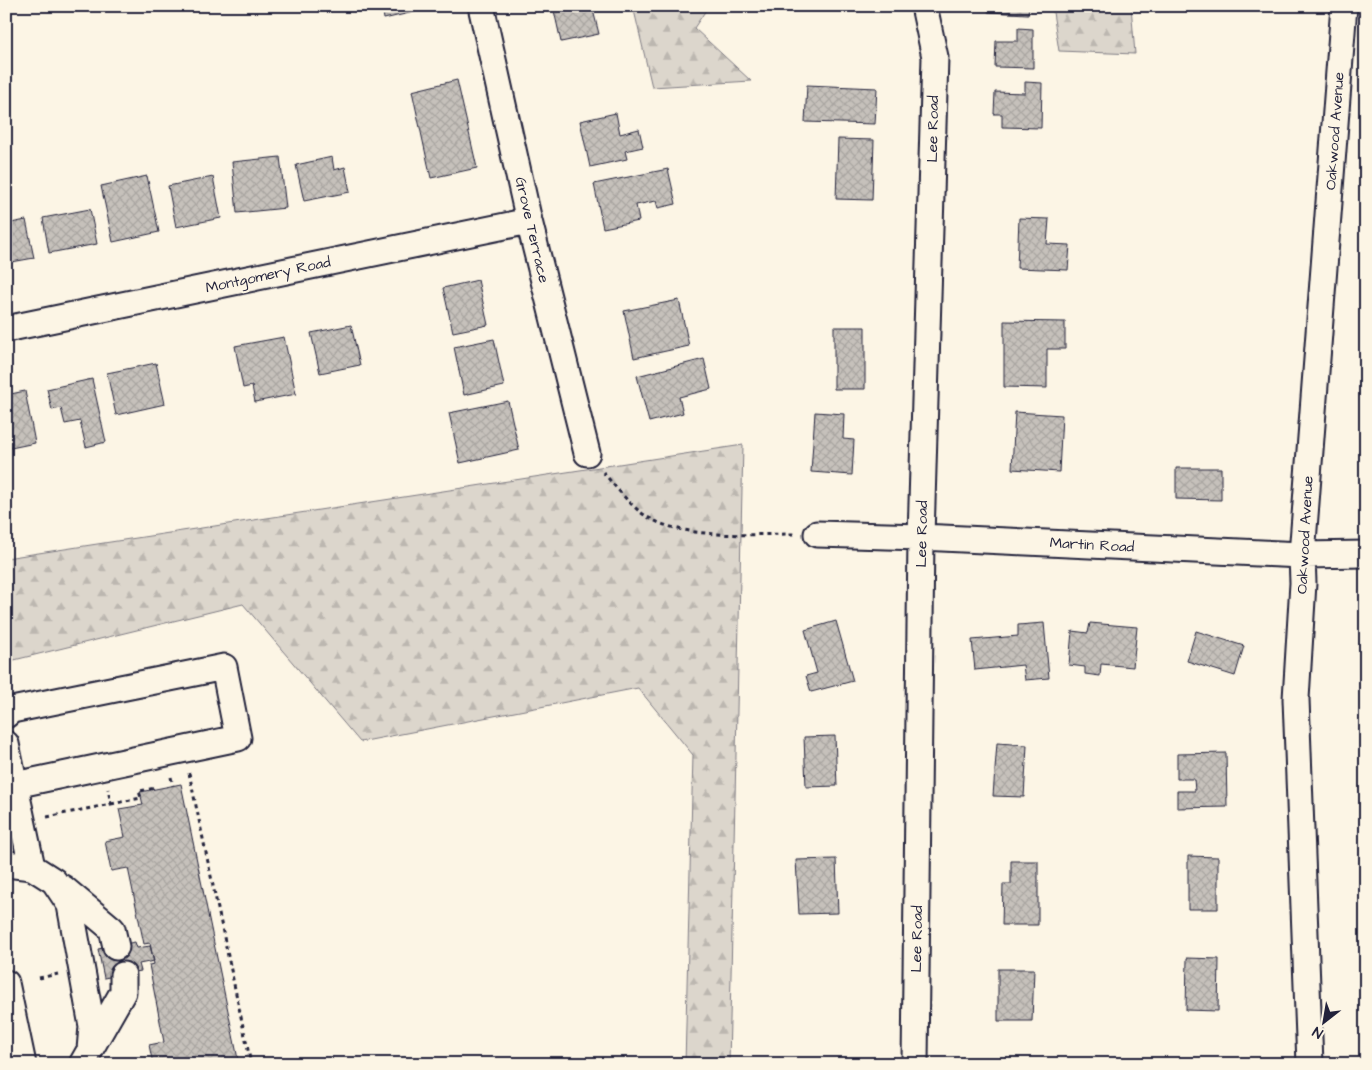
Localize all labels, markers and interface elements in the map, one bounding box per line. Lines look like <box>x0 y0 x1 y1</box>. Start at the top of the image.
street label: Oakwood Avenue <box>1320 71 1350 191</box>
street label: Lee Road <box>922 95 944 163</box>
street label: Grove Terrace <box>510 175 554 285</box>
street label: Montgomery Road <box>204 251 333 299</box>
street label: Oakwood Avenue <box>1291 475 1319 595</box>
street label: Lee Road <box>911 500 933 568</box>
street label: Martin Road <box>1049 532 1135 558</box>
street label: Lee Road <box>906 905 928 973</box>
north arrow <box>1300 998 1350 1048</box>
text: N <box>1309 1021 1327 1043</box>

